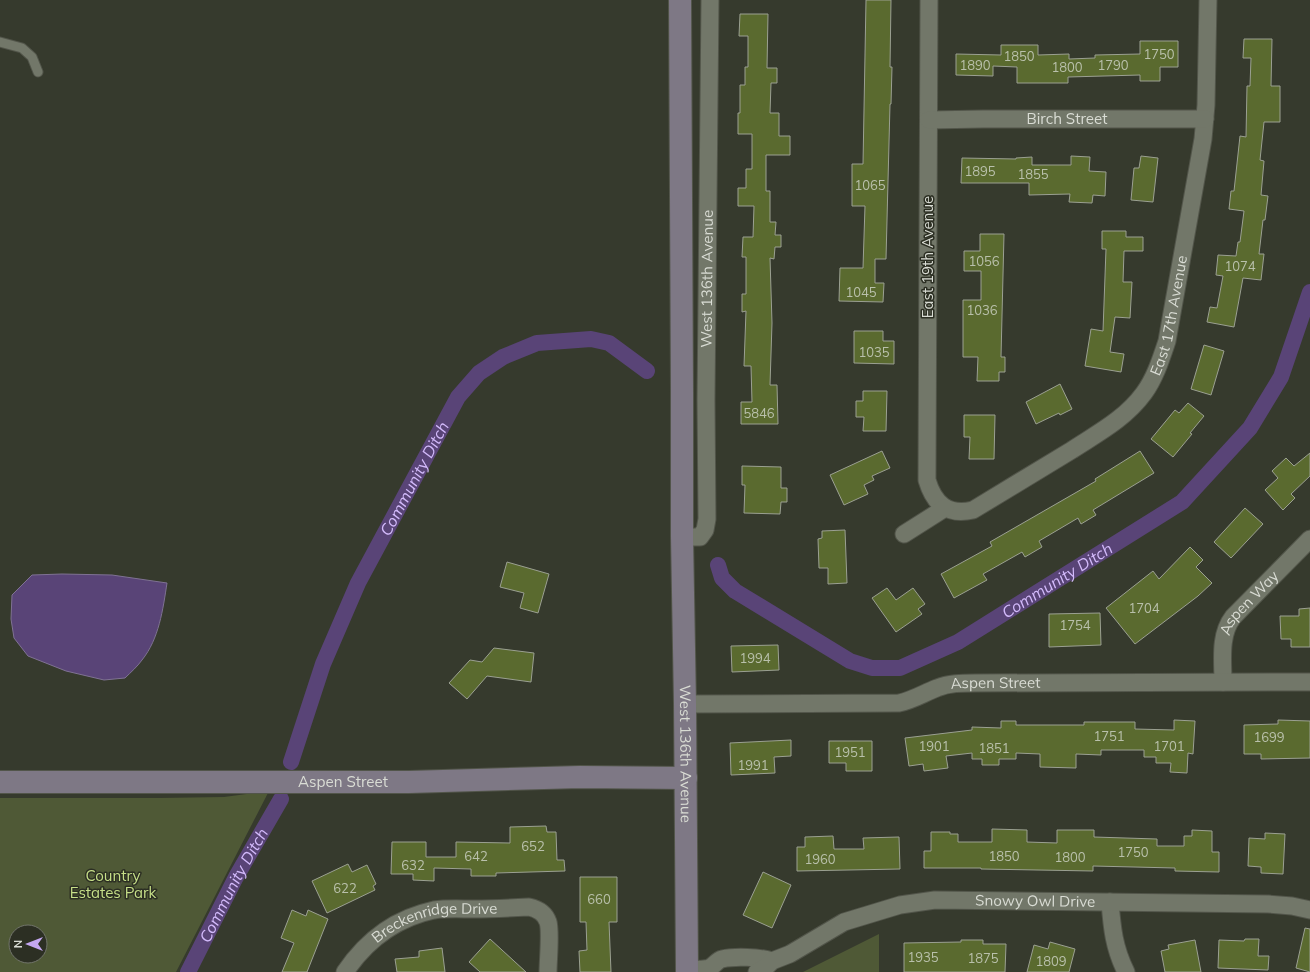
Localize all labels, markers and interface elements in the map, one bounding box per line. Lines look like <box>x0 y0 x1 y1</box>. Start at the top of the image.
house number: 1750 <box>1143 46 1175 62</box>
house number: 1850 <box>1003 48 1035 64</box>
house number: 1890 <box>959 57 991 73</box>
house number: 1790 <box>1097 57 1129 73</box>
house number: 1800 <box>1051 59 1083 75</box>
street label: Birch Street <box>1027 109 1107 128</box>
house number: 1895 <box>964 163 996 179</box>
house number: 1855 <box>1017 166 1049 182</box>
house number: 1065 <box>854 177 886 193</box>
street label: East 19th Avenue <box>918 196 937 318</box>
street label: West 136th Avenue <box>697 210 717 348</box>
house number: 1056 <box>968 253 1000 269</box>
street label: East 17th Avenue <box>1145 254 1191 378</box>
house number: 1074 <box>1224 258 1256 274</box>
house number: 1045 <box>845 284 877 300</box>
house number: 1036 <box>966 302 998 318</box>
house number: 1035 <box>858 344 890 360</box>
house number: 5846 <box>743 405 775 421</box>
water label: Community Ditch <box>375 418 453 539</box>
water label: Community Ditch <box>998 538 1116 622</box>
street label: Aspen Way <box>1215 566 1283 638</box>
house number: 1704 <box>1128 600 1160 616</box>
house number: 1754 <box>1059 617 1091 633</box>
house number: 1994 <box>739 650 771 666</box>
street label: Aspen Street <box>950 673 1040 693</box>
street label: West 136th Avenue <box>676 685 696 823</box>
house number: 1751 <box>1093 728 1125 744</box>
house number: 1699 <box>1253 729 1285 745</box>
house number: 1901 <box>918 738 950 754</box>
house number: 1701 <box>1153 738 1185 754</box>
house number: 1851 <box>978 740 1010 756</box>
house number: 1951 <box>834 744 866 760</box>
house number: 1991 <box>737 757 769 773</box>
street label: Aspen Street <box>298 772 388 791</box>
water label: Community Ditch <box>195 824 272 946</box>
house number: 652 <box>521 838 545 854</box>
house number: 1750 <box>1117 844 1149 860</box>
house number: 642 <box>464 848 488 864</box>
house number: 1850 <box>988 848 1020 864</box>
house number: 1800 <box>1054 849 1086 865</box>
house number: 1960 <box>804 851 836 867</box>
house number: 632 <box>401 857 425 873</box>
park label: Country Estates Park <box>70 866 157 902</box>
house number: 622 <box>333 880 357 896</box>
street label: Snowy Owl Drive <box>975 890 1095 911</box>
house number: 660 <box>587 891 611 907</box>
street label: Breckenridge Drive <box>368 899 498 947</box>
north arrow <box>8 924 48 964</box>
text: N <box>11 940 25 948</box>
house number: 1935 <box>907 949 939 965</box>
house number: 1875 <box>967 950 999 966</box>
house number: 1809 <box>1035 953 1067 969</box>

